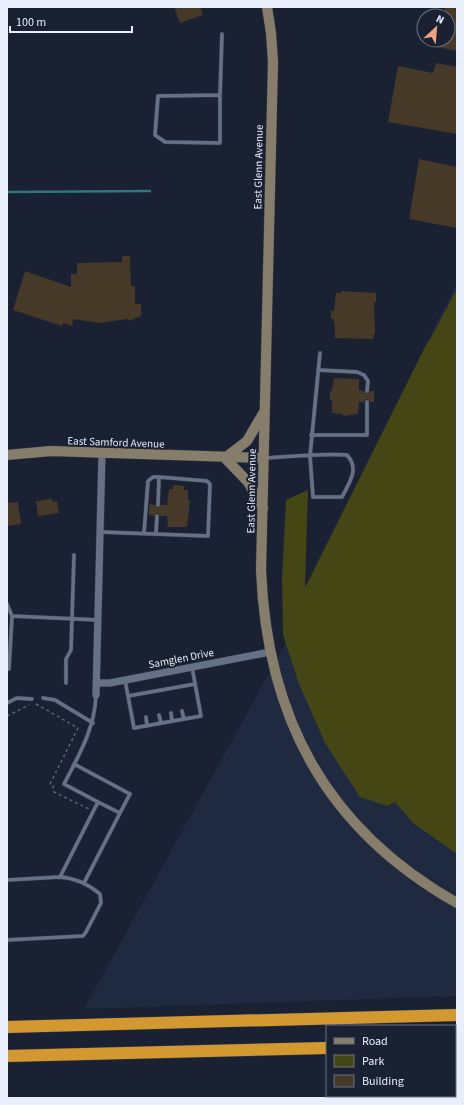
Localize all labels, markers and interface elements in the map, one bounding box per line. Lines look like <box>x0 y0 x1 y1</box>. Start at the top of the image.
scale bar <box>10 8 132 34</box>
north arrow <box>416 8 456 48</box>
text: N <box>434 11 447 28</box>
text: 100 m <box>16 14 46 31</box>
street label: East Glenn Avenue <box>250 124 267 210</box>
street label: East Samford Avenue <box>67 433 165 452</box>
street label: East Glenn Avenue <box>243 448 260 534</box>
street label: Samglen Drive <box>147 645 216 672</box>
legend <box>326 1025 456 1097</box>
text: Road <box>362 1033 388 1050</box>
text: Park <box>362 1053 384 1070</box>
text: Building <box>362 1073 404 1090</box>

